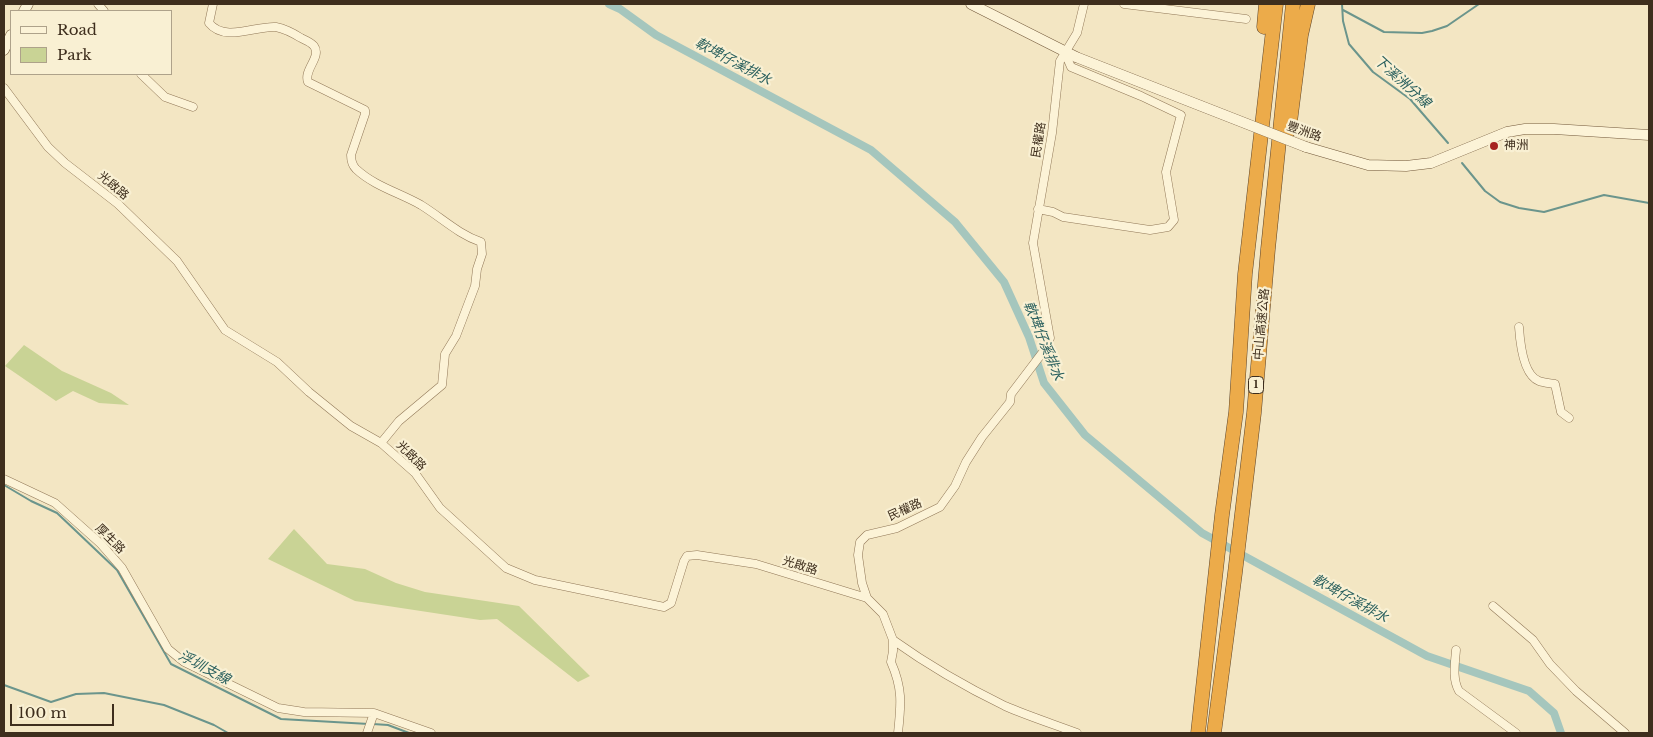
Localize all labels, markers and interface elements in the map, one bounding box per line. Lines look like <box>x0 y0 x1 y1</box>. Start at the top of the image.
legend <box>10 10 172 75</box>
text: Road <box>57 20 97 39</box>
water label: 軟埤仔溪排水 <box>692 35 774 89</box>
text: Park <box>57 45 92 64</box>
water label: 下溪洲分線 <box>1370 52 1434 112</box>
street label: 豐洲路 <box>1285 119 1323 145</box>
street label: 民權路 <box>1029 121 1049 159</box>
place label: 神洲 <box>1504 139 1528 153</box>
marker: 神洲 <box>1488 140 1500 152</box>
street label: 光啟路 <box>95 169 131 203</box>
street label: 中山高速公路 <box>1252 288 1272 360</box>
water label: 軟埤仔溪排水 <box>1019 299 1067 383</box>
road number: 1 <box>1248 376 1264 394</box>
street label: 光啟路 <box>393 438 429 474</box>
street label: 民權路 <box>886 496 924 524</box>
street label: 厚生路 <box>92 521 128 557</box>
street label: 光啟路 <box>781 554 819 578</box>
water label: 軟埤仔溪排水 <box>1309 571 1391 627</box>
water label: 浮圳支線 <box>175 647 233 689</box>
scale bar <box>12 694 116 726</box>
text: 100 m <box>18 703 67 722</box>

